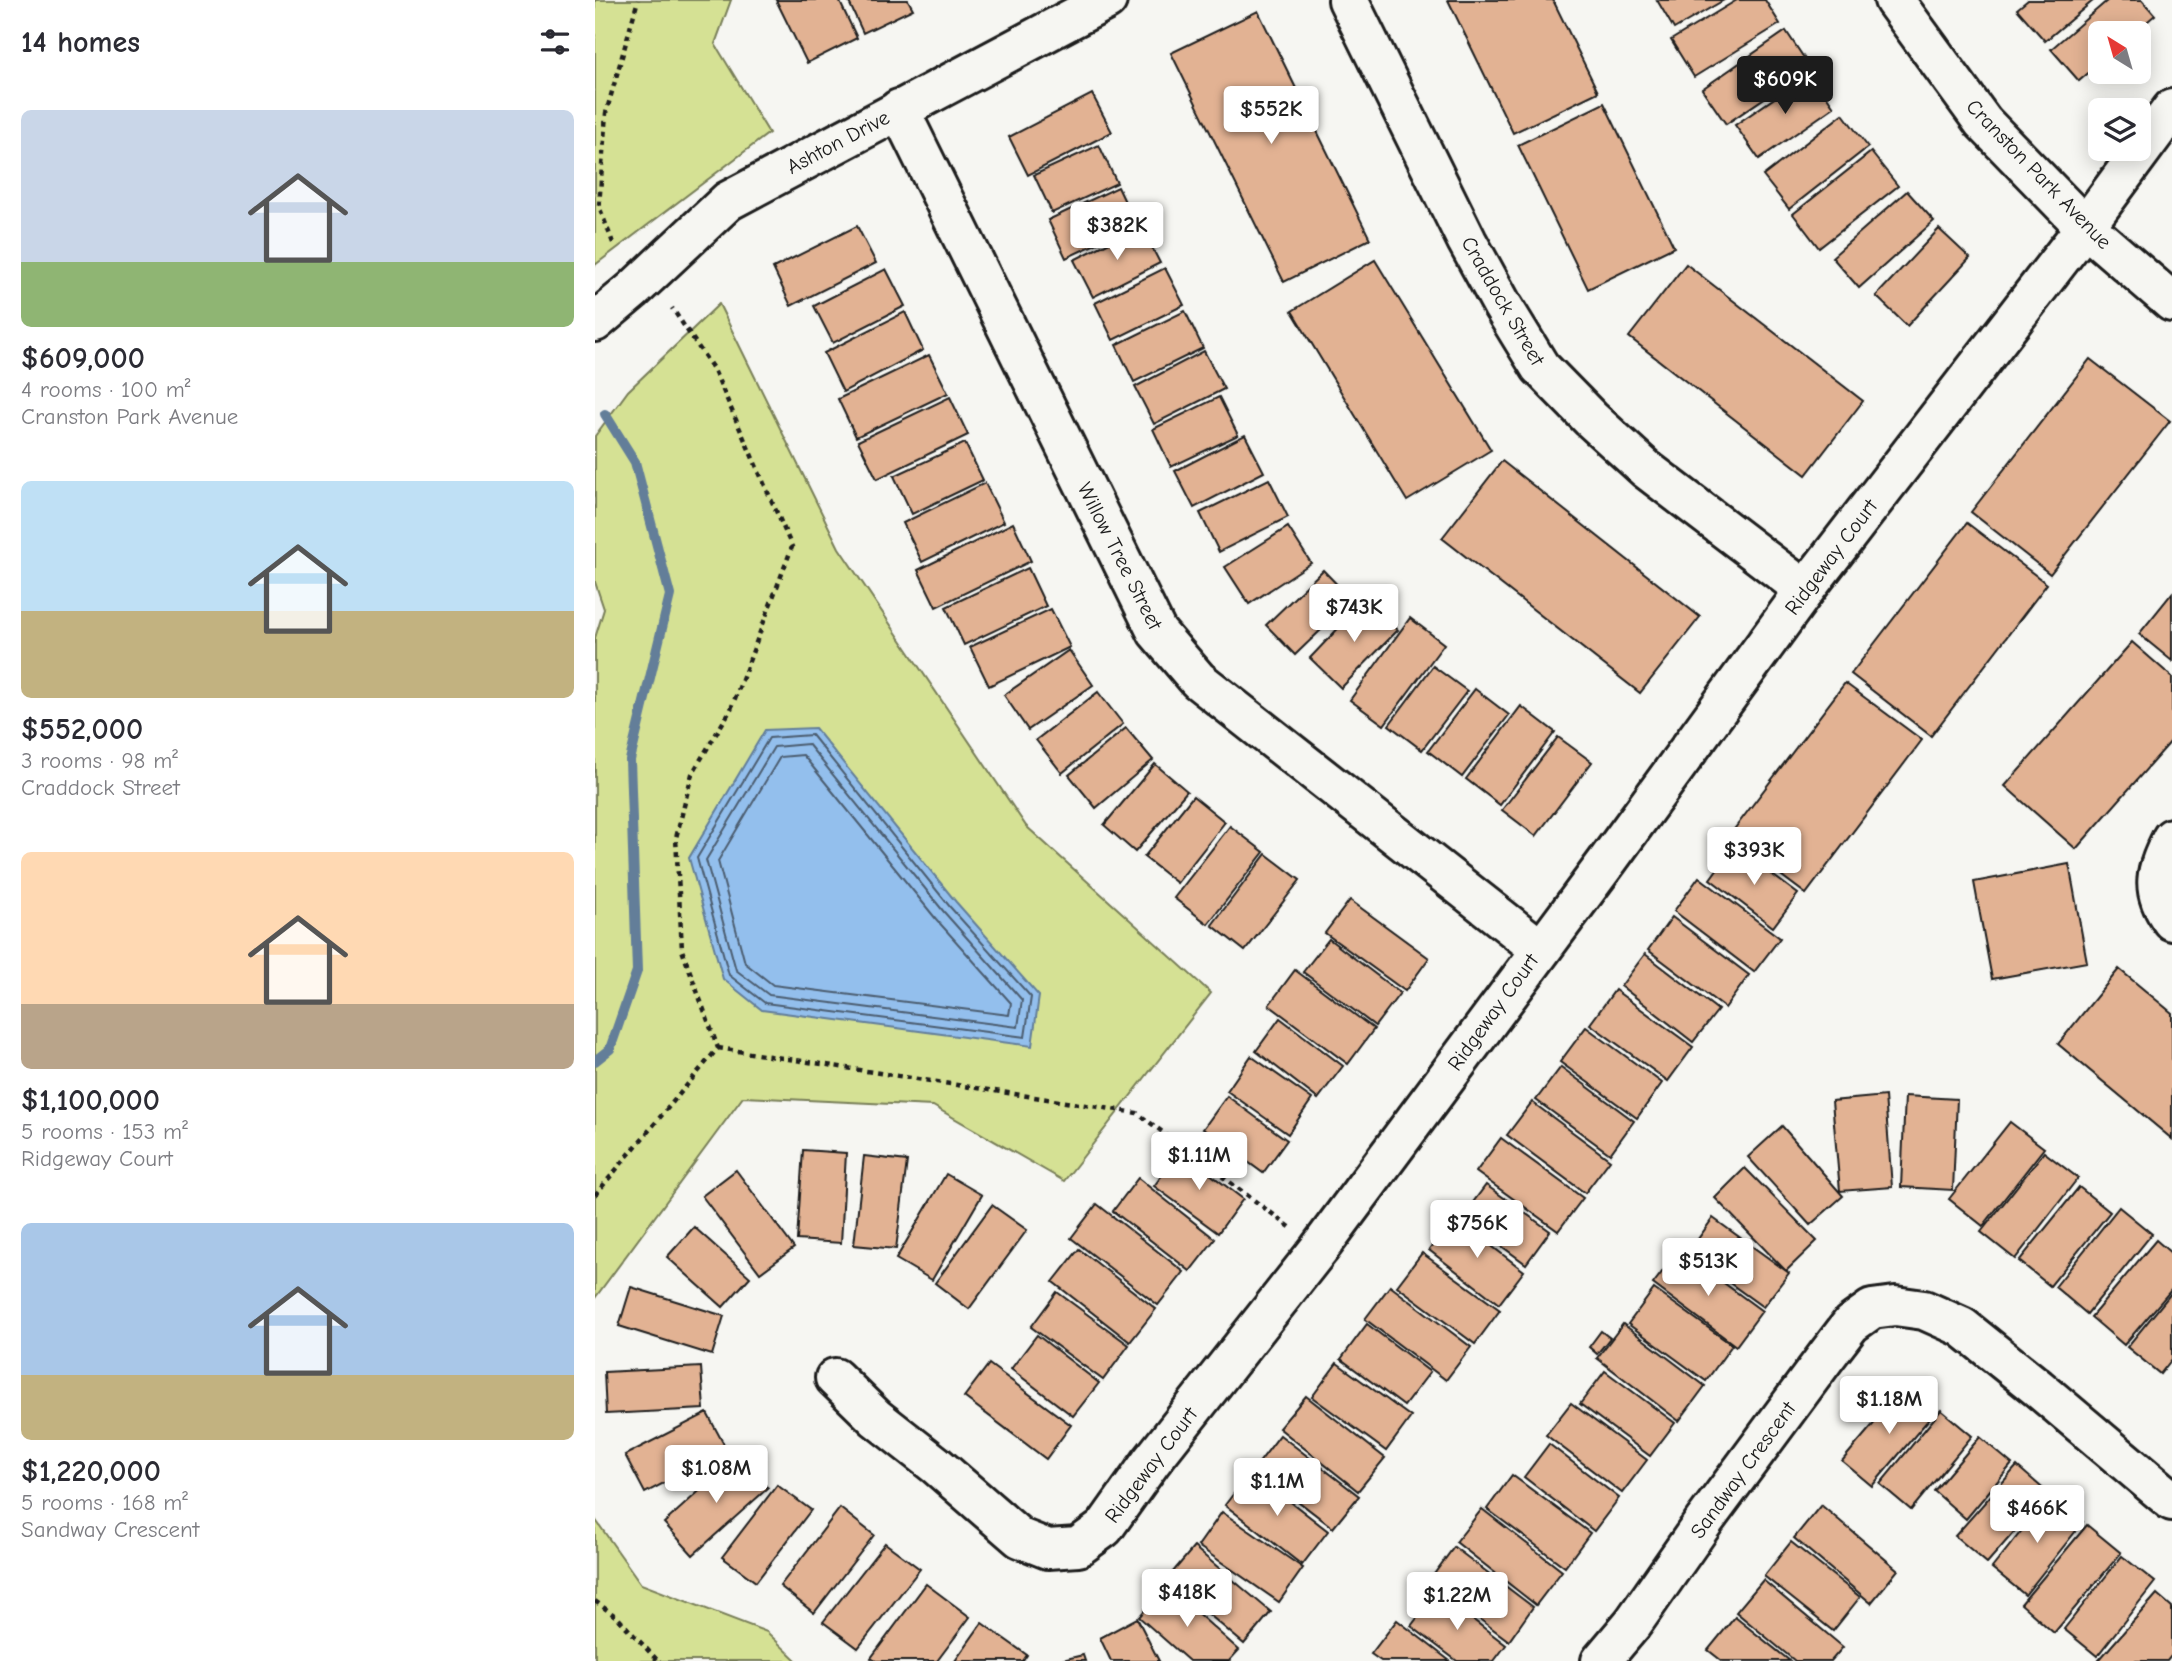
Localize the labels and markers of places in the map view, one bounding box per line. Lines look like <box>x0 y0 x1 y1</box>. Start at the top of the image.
pin: $609K <box>1736 57 1834 116</box>
pin: $552K <box>1222 86 1320 146</box>
pin: $382K <box>1068 202 1166 262</box>
pin: $743K <box>1305 584 1403 644</box>
pin: $393K <box>1705 828 1803 887</box>
pin: $1.11M <box>1142 1132 1256 1192</box>
pin: $756K <box>1428 1200 1526 1260</box>
pin: $513K <box>1659 1238 1757 1298</box>
pin: $1.18M <box>1832 1376 1946 1436</box>
pin: $1.08M <box>659 1446 773 1505</box>
pin: $1.1M <box>1228 1458 1326 1518</box>
pin: $466K <box>1988 1486 2086 1545</box>
pin: $418K <box>1138 1570 1236 1629</box>
pin: $1.22M <box>1400 1572 1514 1632</box>

